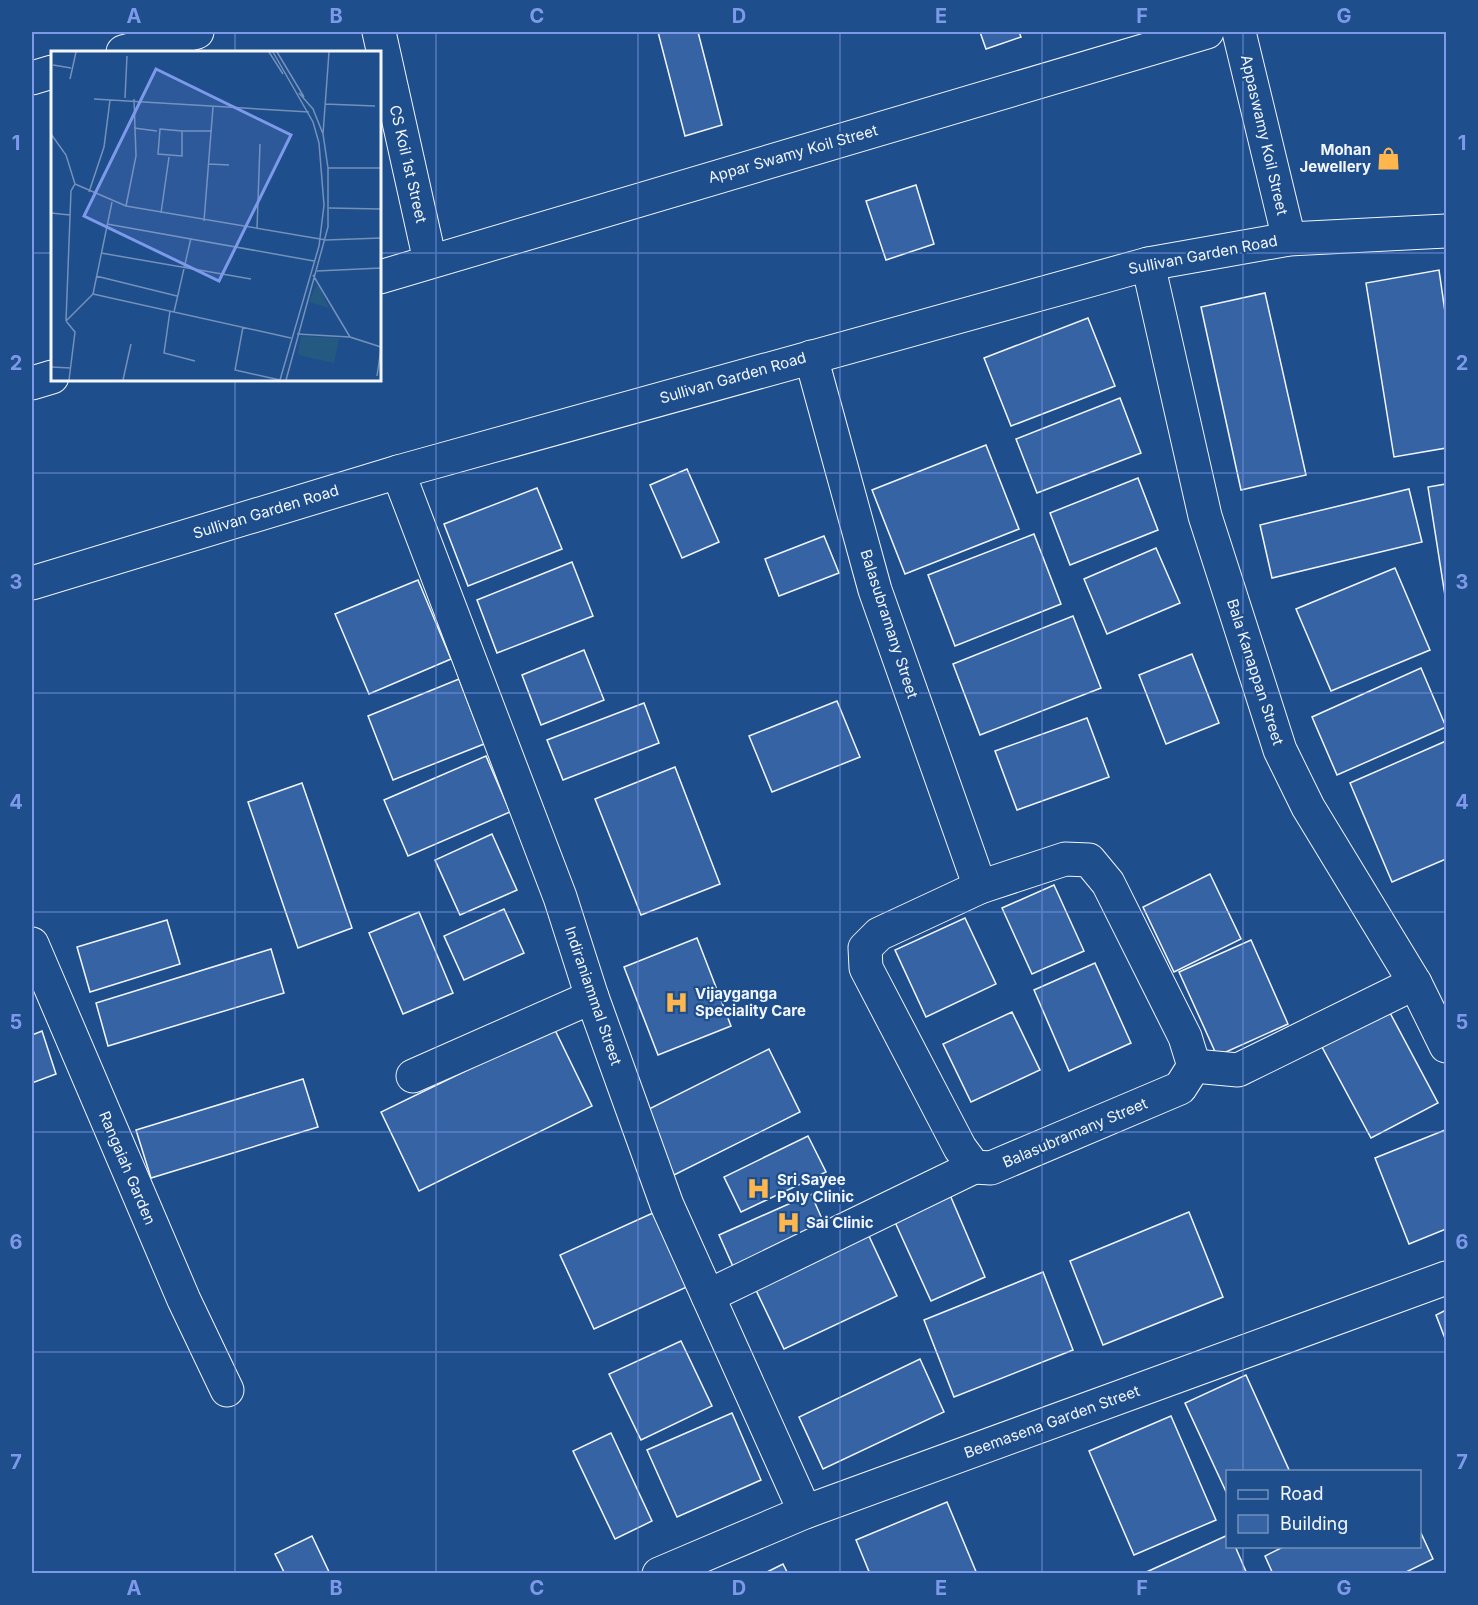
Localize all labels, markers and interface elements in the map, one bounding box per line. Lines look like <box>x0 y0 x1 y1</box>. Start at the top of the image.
text: A <box>127 4 142 28</box>
text: B <box>329 4 343 28</box>
text: C <box>530 4 544 28</box>
text: D <box>732 4 746 28</box>
text: E <box>935 4 947 28</box>
text: F <box>1136 4 1148 28</box>
text: G <box>1336 4 1352 28</box>
inset map <box>51 51 381 381</box>
street label: Appaswamy Koil Street <box>1237 53 1292 217</box>
street label: CS Koil 1st Street <box>386 103 431 225</box>
street label: Appar Swamy Koil Street <box>706 120 880 187</box>
text: 1 <box>12 131 20 155</box>
text: 1 <box>1458 131 1466 155</box>
place label: Mohan Jewellery <box>1300 140 1371 176</box>
shop icon: Mohan Jewellery <box>1376 146 1402 172</box>
street label: Sullivan Garden Road <box>1127 231 1279 278</box>
street label: Sullivan Garden Road <box>657 348 808 408</box>
text: 2 <box>10 351 22 375</box>
text: 2 <box>1456 351 1468 375</box>
street label: Sullivan Garden Road <box>191 480 341 543</box>
street label: Balasubramany Street <box>856 547 923 701</box>
text: 3 <box>10 570 22 594</box>
text: 3 <box>1456 570 1468 594</box>
street label: Bala Kanappan Street <box>1223 596 1288 747</box>
text: 4 <box>9 790 23 814</box>
text: 4 <box>1455 790 1469 814</box>
street label: Indiraniammal Street <box>561 924 626 1068</box>
place label: Vijayganga Speciality Care <box>695 984 806 1020</box>
hospital icon: Vijayganga Speciality Care <box>664 990 690 1016</box>
text: 5 <box>10 1010 22 1034</box>
text: 5 <box>1456 1010 1468 1034</box>
street label: Balasubramany Street <box>1000 1093 1150 1172</box>
street label: Rangaiah Garden <box>95 1108 160 1227</box>
place label: Sri Sayee Poly Clinic <box>777 1170 854 1206</box>
hospital icon: Sri Sayee Poly Clinic <box>746 1176 772 1202</box>
hospital icon: Sai Clinic <box>775 1210 801 1236</box>
place label: Sai Clinic <box>806 1213 874 1232</box>
text: 6 <box>10 1230 23 1254</box>
text: 6 <box>1456 1230 1469 1254</box>
street label: Beemasena Garden Street <box>961 1381 1142 1462</box>
text: 7 <box>10 1450 22 1474</box>
text: 7 <box>1456 1450 1468 1474</box>
legend <box>1226 1470 1421 1548</box>
text: Road <box>1280 1483 1323 1504</box>
text: Building <box>1280 1513 1348 1534</box>
text: A <box>127 1576 142 1600</box>
text: B <box>329 1576 343 1600</box>
text: C <box>530 1576 544 1600</box>
text: D <box>732 1576 746 1600</box>
text: E <box>935 1576 947 1600</box>
text: F <box>1136 1576 1148 1600</box>
text: G <box>1336 1576 1352 1600</box>

